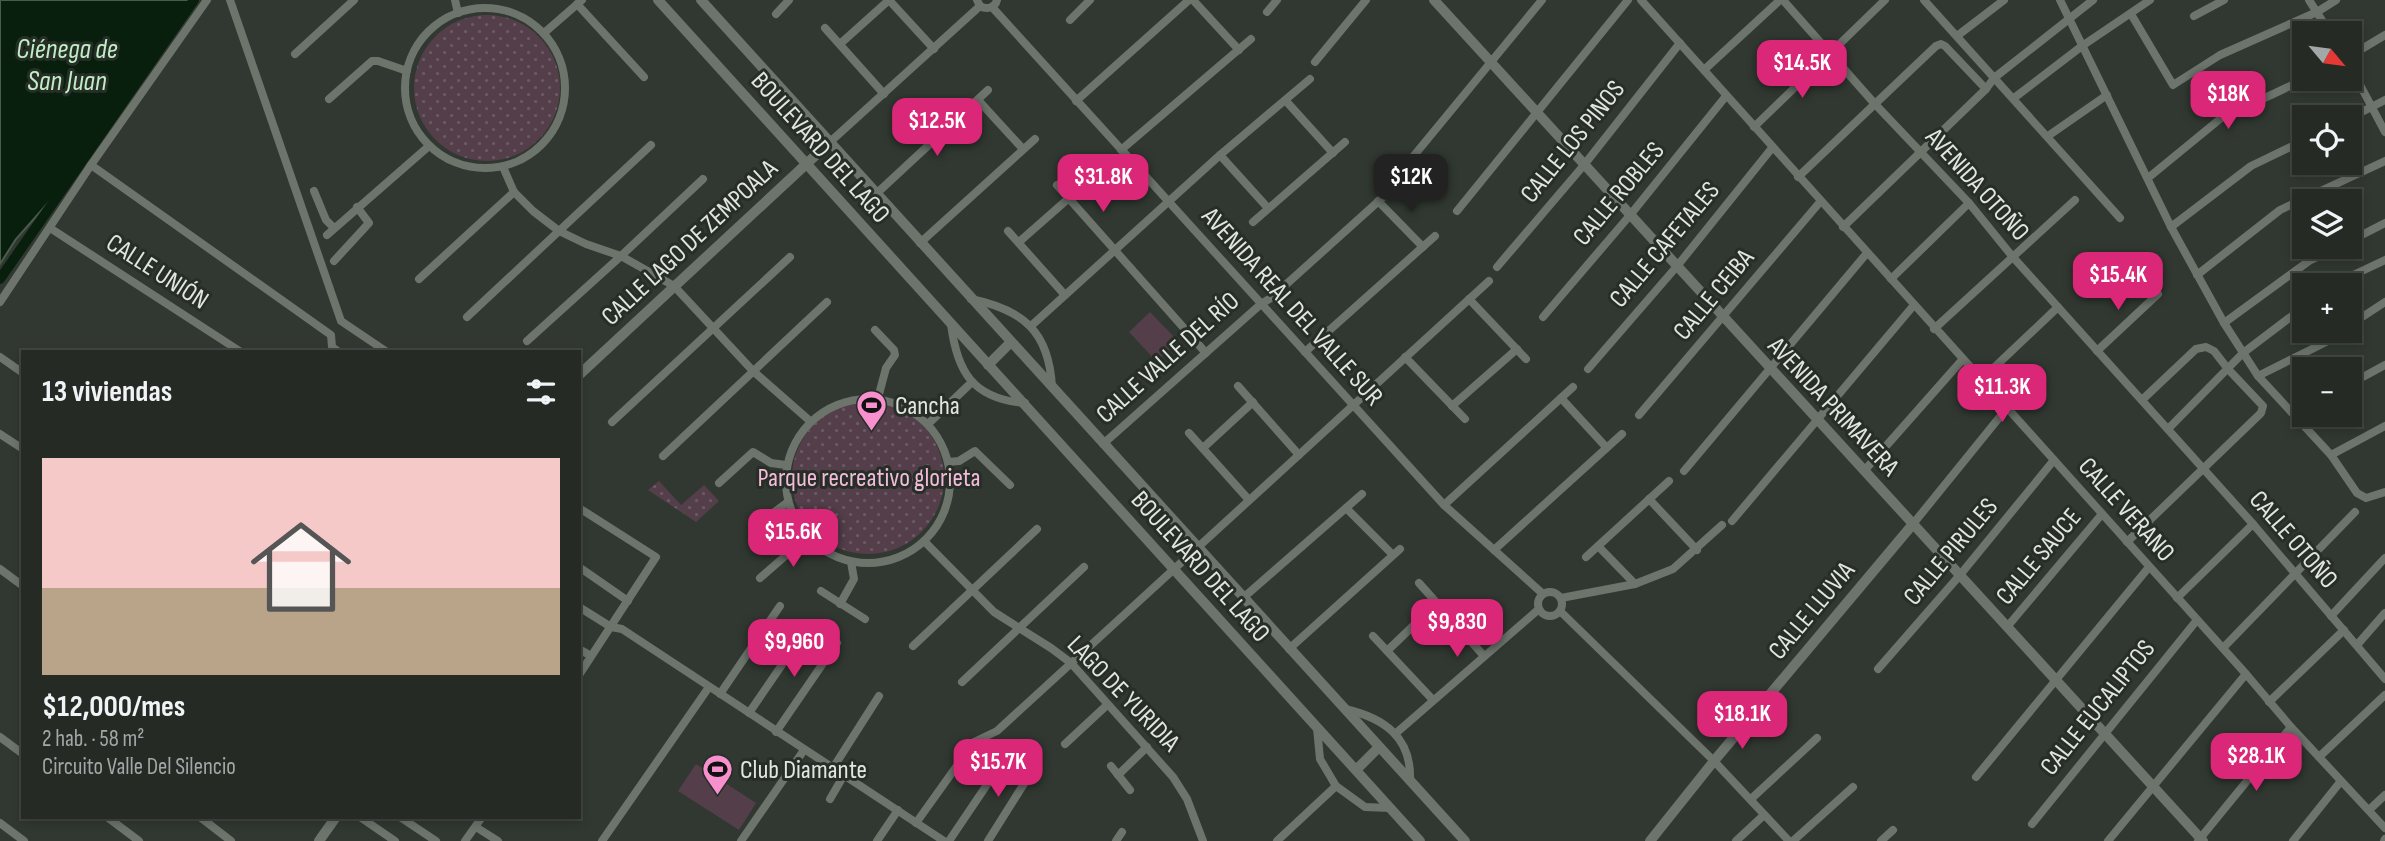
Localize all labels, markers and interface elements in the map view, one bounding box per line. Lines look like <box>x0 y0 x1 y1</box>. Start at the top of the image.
north arrow <box>2292 21 2362 91</box>
map controls <box>2292 21 2362 427</box>
water label: Ciénega de San Juan <box>16 33 118 98</box>
pin: $14.5K <box>1745 41 1859 100</box>
text: $14.5K <box>1773 49 1831 77</box>
street label: BOULEVARD DEL LAGO <box>744 66 896 230</box>
pin: $18K <box>2187 72 2269 131</box>
street label: CALLE LOS PINOS <box>1514 75 1632 209</box>
text: $18K <box>2207 80 2249 108</box>
pin: $12.5K <box>880 99 994 158</box>
button: locate <box>2292 105 2362 175</box>
text: $12.5K <box>908 107 966 135</box>
street label: AVENIDA OTOÑO <box>1918 122 2035 248</box>
street label: CALLE ROBLES <box>1567 136 1671 252</box>
street label: CALLE LAGO DE ZEMPOALA <box>596 153 785 332</box>
pin: $31.8K <box>1046 154 1160 214</box>
pin: $12K <box>1370 154 1452 214</box>
text: $31.8K <box>1073 163 1133 191</box>
text: $12K <box>1390 163 1432 191</box>
street label: CALLE CAFETALES <box>1603 176 1727 314</box>
button: layers <box>2292 189 2362 259</box>
street label: AVENIDA REAL DEL VALLE SUR <box>1194 201 1389 412</box>
street label: CALLE UNIÓN <box>100 228 214 316</box>
street label: CALLE CEIBA <box>1667 243 1761 347</box>
pin: $15.4K <box>2061 252 2175 312</box>
text: $15.4K <box>2089 261 2147 289</box>
button: + <box>2292 273 2362 343</box>
street label: CALLE VALLE DEL RÍO <box>1090 286 1246 430</box>
street label: AVENIDA PRIMAVERA <box>1760 330 1906 483</box>
button: − <box>2292 357 2362 427</box>
pin: $11.3K <box>1945 364 2059 424</box>
icon: filters <box>522 373 560 411</box>
text: $11.3K <box>1973 373 2031 401</box>
text: 13 viviendas <box>42 374 172 410</box>
sports icon: Cancha <box>855 389 889 433</box>
place label: Cancha <box>895 391 960 422</box>
street label: CALLE VERANO <box>2071 452 2181 568</box>
park label: Parque recreativo glorieta <box>757 463 981 494</box>
street label: BOULEVARD DEL LAGO <box>1124 485 1276 649</box>
street label: CALLE OTOÑO <box>2242 485 2344 595</box>
street label: CALLE PIRULES <box>1897 492 2005 612</box>
street label: CALLE SAUCE <box>1990 503 2088 611</box>
icon: home <box>238 504 364 630</box>
pin: $15.6K <box>736 510 850 569</box>
text: $15.6K <box>764 518 822 546</box>
street label: CALLE LLUVIA <box>1762 555 1862 666</box>
pin: $9,830 <box>1400 600 1514 659</box>
text: $9,830 <box>1427 608 1487 636</box>
pin: $9,960 <box>737 620 851 679</box>
text: $9,960 <box>764 628 824 656</box>
street label: LAGO DE YURIDIA <box>1060 630 1186 759</box>
street label: CALLE EUCALIPTOS <box>2034 634 2162 782</box>
text: $12,000/mes <box>42 689 185 725</box>
pin: $18.1K <box>1685 692 1799 751</box>
text: $18.1K <box>1713 700 1771 728</box>
text: 2 hab. · 58 m² <box>42 725 144 753</box>
pin: $28.1K <box>2199 734 2313 793</box>
pin: $15.7K <box>941 740 1055 799</box>
text: $28.1K <box>2227 742 2285 770</box>
text: $15.7K <box>970 748 1026 776</box>
text: Circuito Valle Del Silencio <box>42 753 236 781</box>
sports icon: Club Diamante <box>700 753 734 797</box>
place label: Club Diamante <box>740 755 867 786</box>

